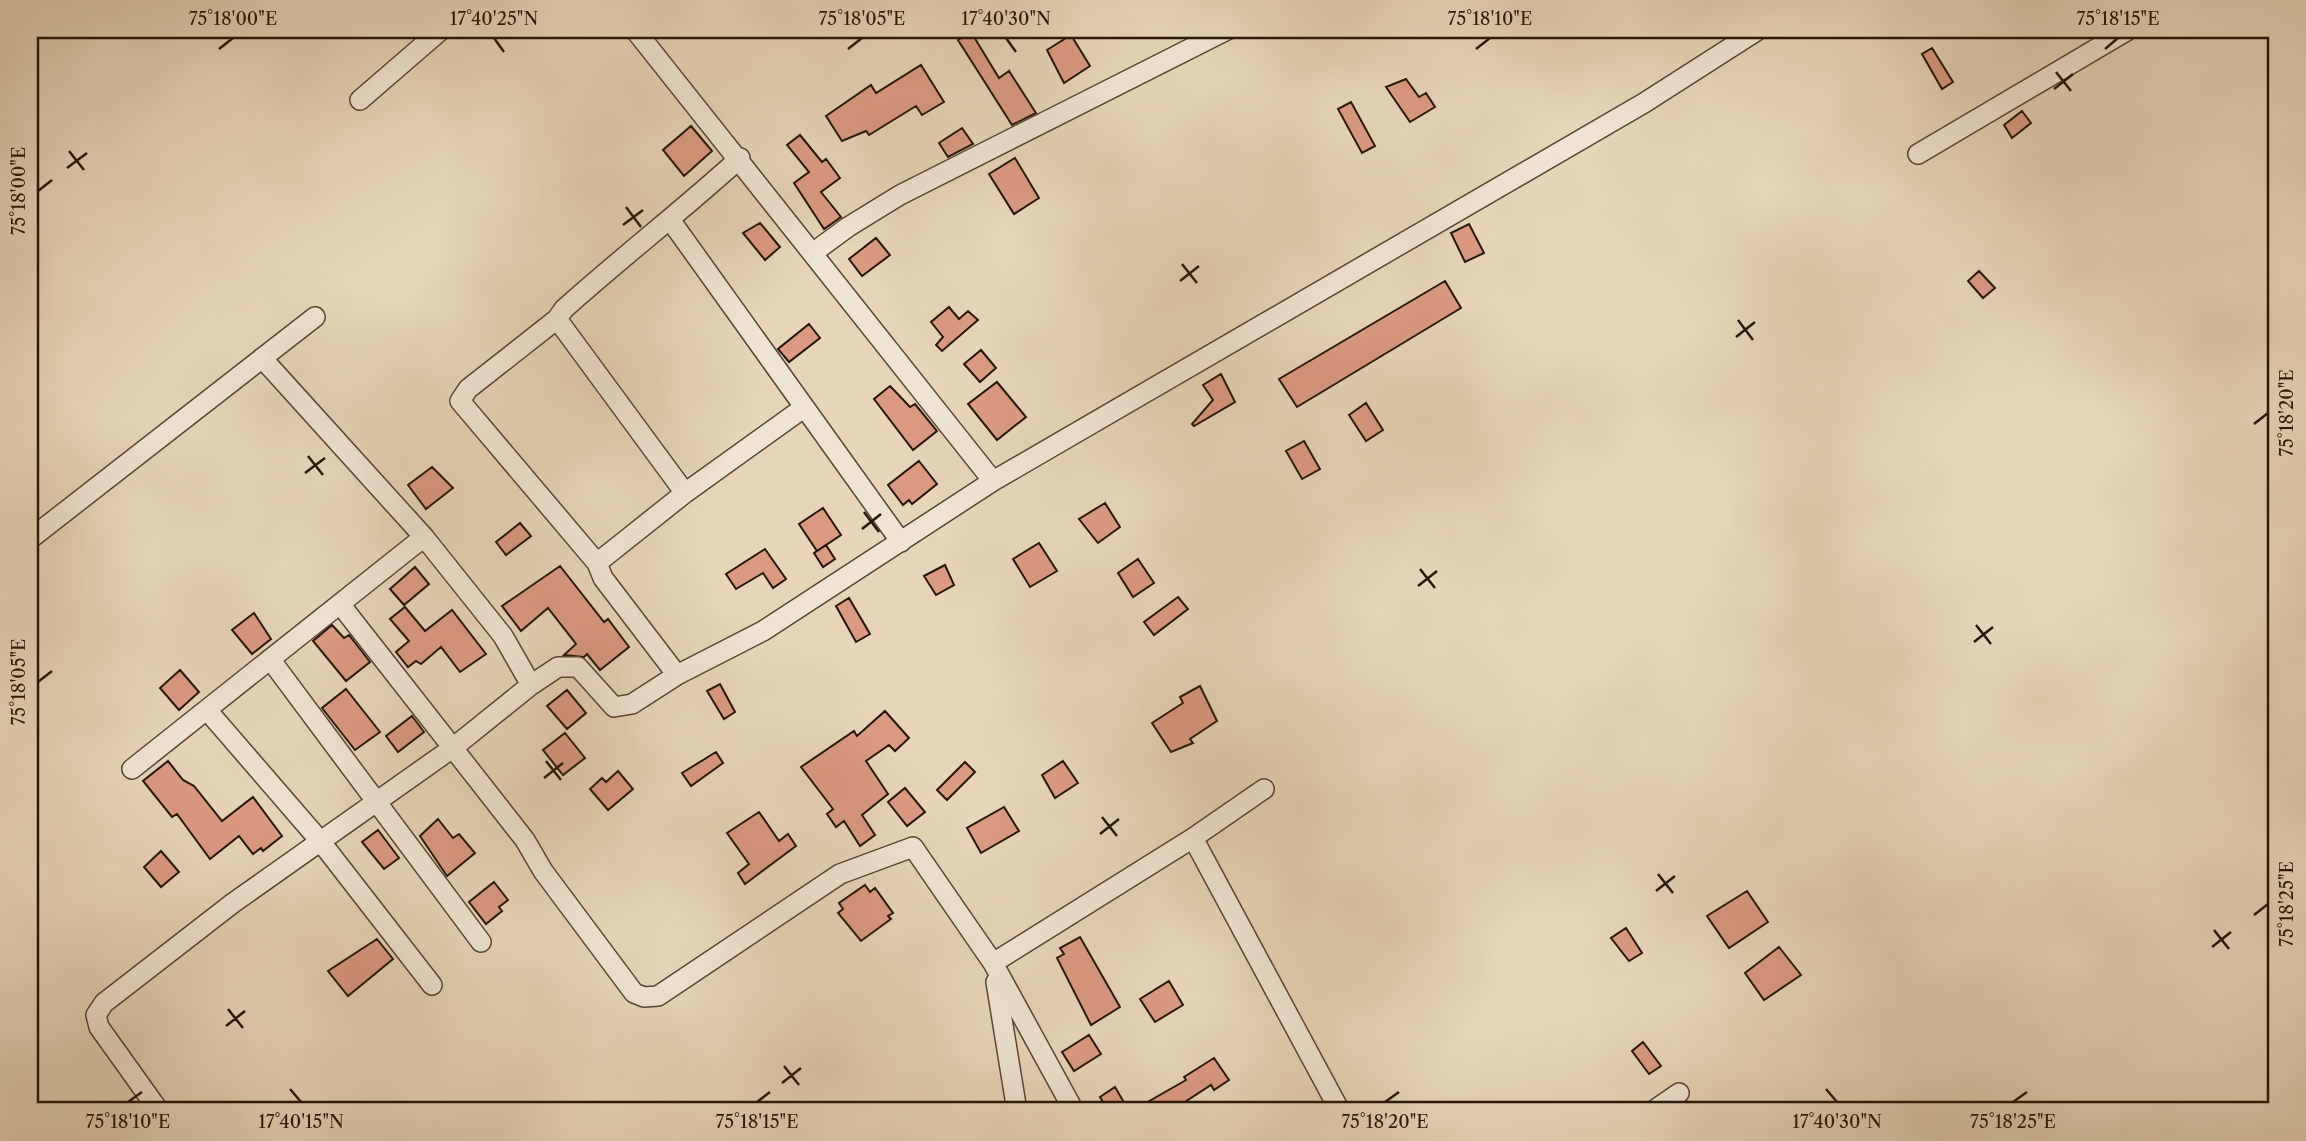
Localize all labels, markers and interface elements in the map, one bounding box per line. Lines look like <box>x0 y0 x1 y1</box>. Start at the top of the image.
text: 75°18'00"E <box>189 8 277 30</box>
text: 17°40'25"N <box>450 8 538 30</box>
text: 75°18'05"E <box>819 8 905 30</box>
text: 17°40'30"N <box>961 8 1051 30</box>
text: 75°18'10"E <box>1448 8 1532 30</box>
text: 75°18'15"E <box>2076 8 2160 30</box>
text: 75°18'00"E <box>8 147 30 235</box>
text: 75°18'20"E <box>2276 369 2298 457</box>
text: 75°18'05"E <box>8 639 30 725</box>
text: 75°18'25"E <box>2276 861 2298 947</box>
text: 75°18'10"E <box>86 1111 170 1133</box>
text: 17°40'15"N <box>258 1111 344 1133</box>
text: 75°18'15"E <box>715 1111 799 1133</box>
text: 75°18'20"E <box>1341 1111 1429 1133</box>
text: 17°40'30"N <box>1792 1111 1882 1133</box>
text: 75°18'25"E <box>1970 1111 2056 1133</box>

